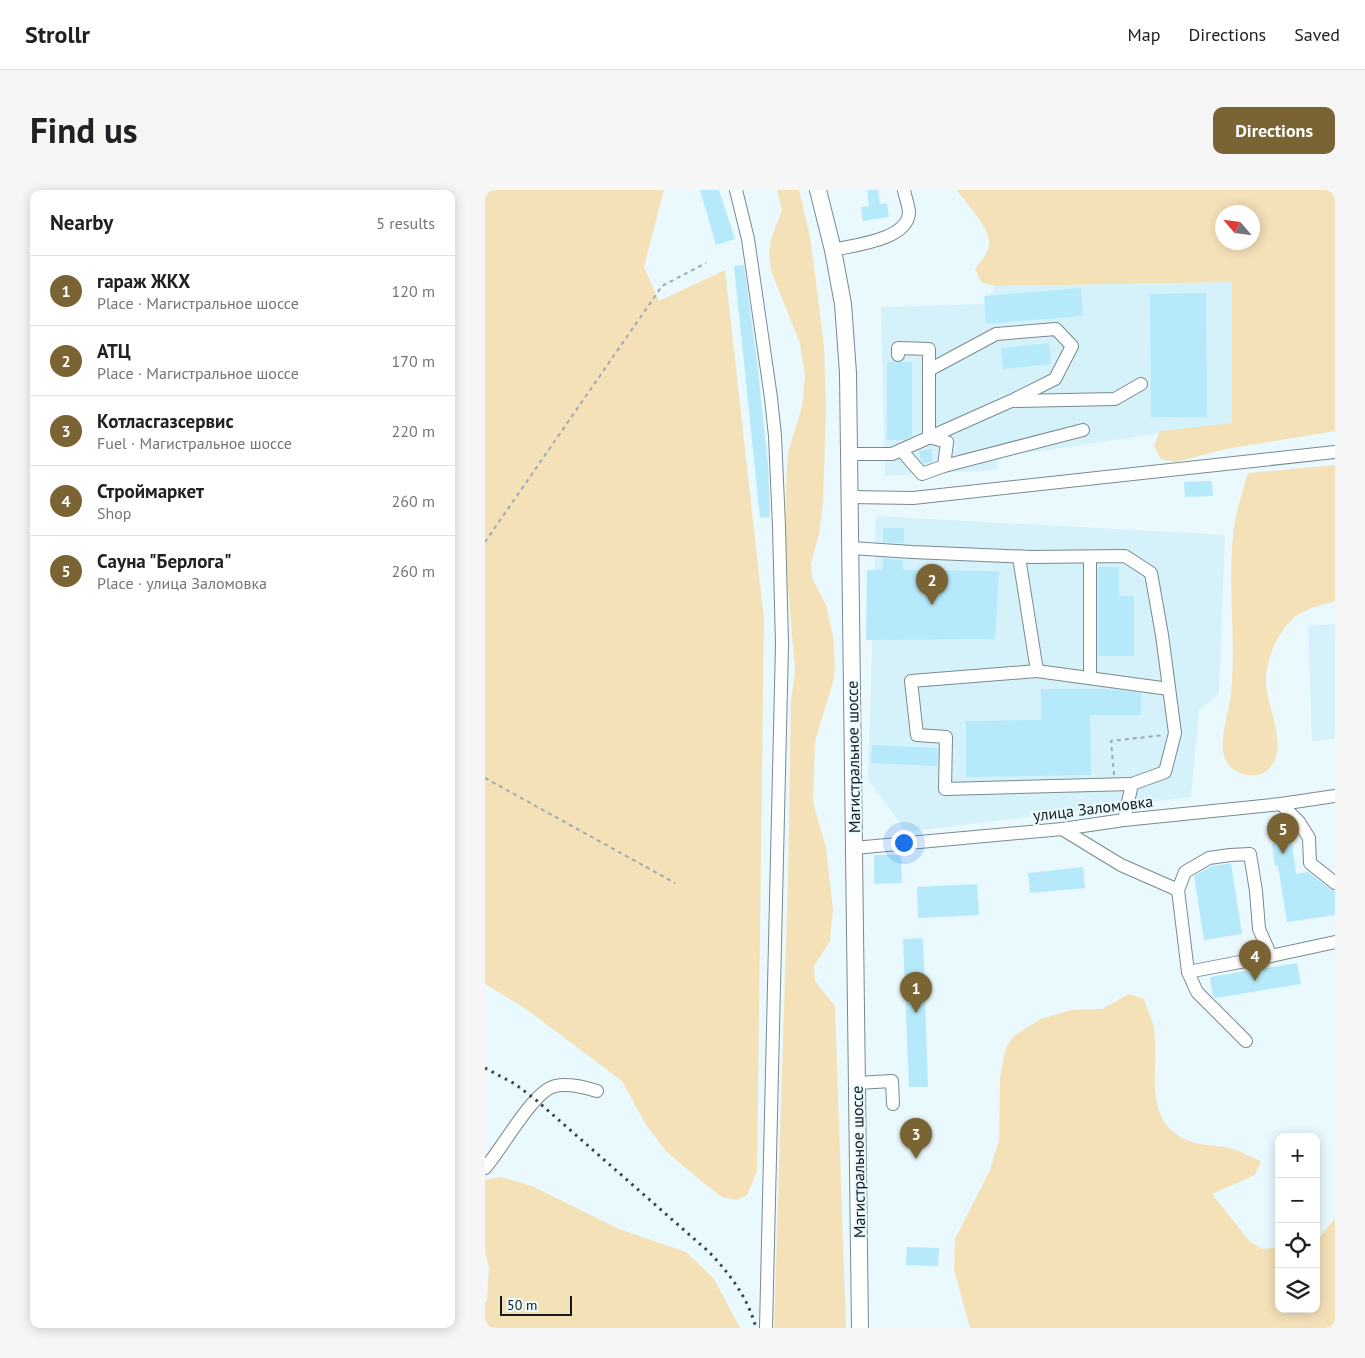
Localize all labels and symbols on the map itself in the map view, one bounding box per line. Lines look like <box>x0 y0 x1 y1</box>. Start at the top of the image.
north arrow <box>1215 205 1260 250</box>
pin: 2 <box>916 564 948 605</box>
street label: Магистральное шоссе <box>842 681 864 833</box>
street label: улица Заломовка <box>1032 791 1154 825</box>
pin: 5 <box>1267 813 1299 854</box>
your location <box>891 830 917 856</box>
pin: 4 <box>1239 940 1271 981</box>
pin: 1 <box>900 972 932 1013</box>
street label: Магистральное шоссе <box>847 1086 869 1238</box>
pin: 3 <box>900 1118 932 1159</box>
scale bar <box>500 1293 573 1316</box>

